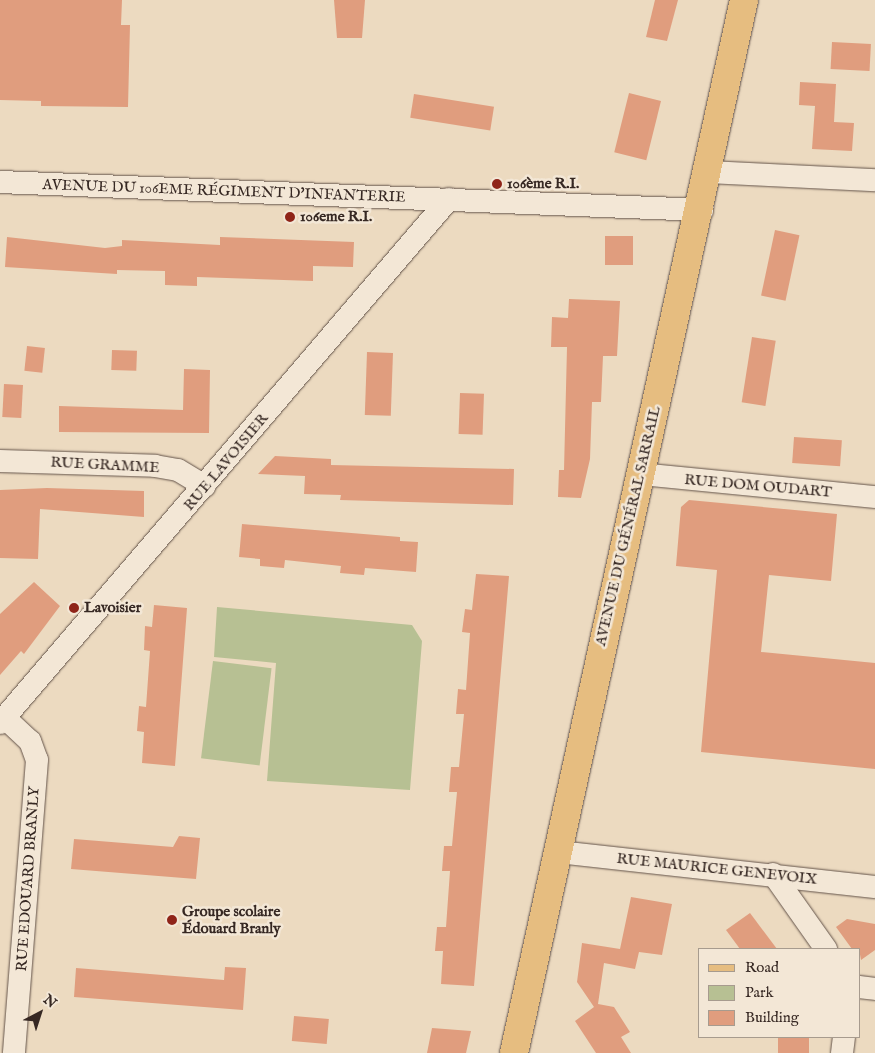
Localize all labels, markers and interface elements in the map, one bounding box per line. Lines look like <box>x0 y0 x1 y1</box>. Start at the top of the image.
place label: 106ème R.I. <box>507 175 579 193</box>
street label: AVENUE DU 106EME RÉGIMENT D'INFANTERIE <box>42 176 406 206</box>
marker: 106ème R.I. <box>491 178 503 190</box>
place label: 106eme R.I. <box>300 208 372 226</box>
marker: 106eme R.I. <box>284 211 296 223</box>
street label: AVENUE DU GÉNÉRAL SARRAIL <box>592 404 664 648</box>
street label: RUE LAVOISIER <box>180 410 272 514</box>
street label: RUE GRAMME <box>50 453 160 477</box>
street label: RUE DOM OUDART <box>684 471 832 501</box>
place label: Lavoisier <box>84 599 141 617</box>
marker: Lavoisier <box>68 602 80 614</box>
street label: RUE EDOUARD BRANLY <box>13 786 43 972</box>
street label: RUE MAURICE GENEVOIX <box>616 850 818 888</box>
place label: Groupe scolaire Édouard Branly <box>182 902 281 937</box>
marker: Groupe scolaire Édouard Branly <box>166 914 178 926</box>
legend <box>698 948 860 1038</box>
text: Road <box>745 958 779 977</box>
text: Park <box>745 983 774 1002</box>
north arrow <box>15 988 65 1038</box>
text: N <box>39 991 60 1012</box>
text: Building <box>745 1008 799 1027</box>

